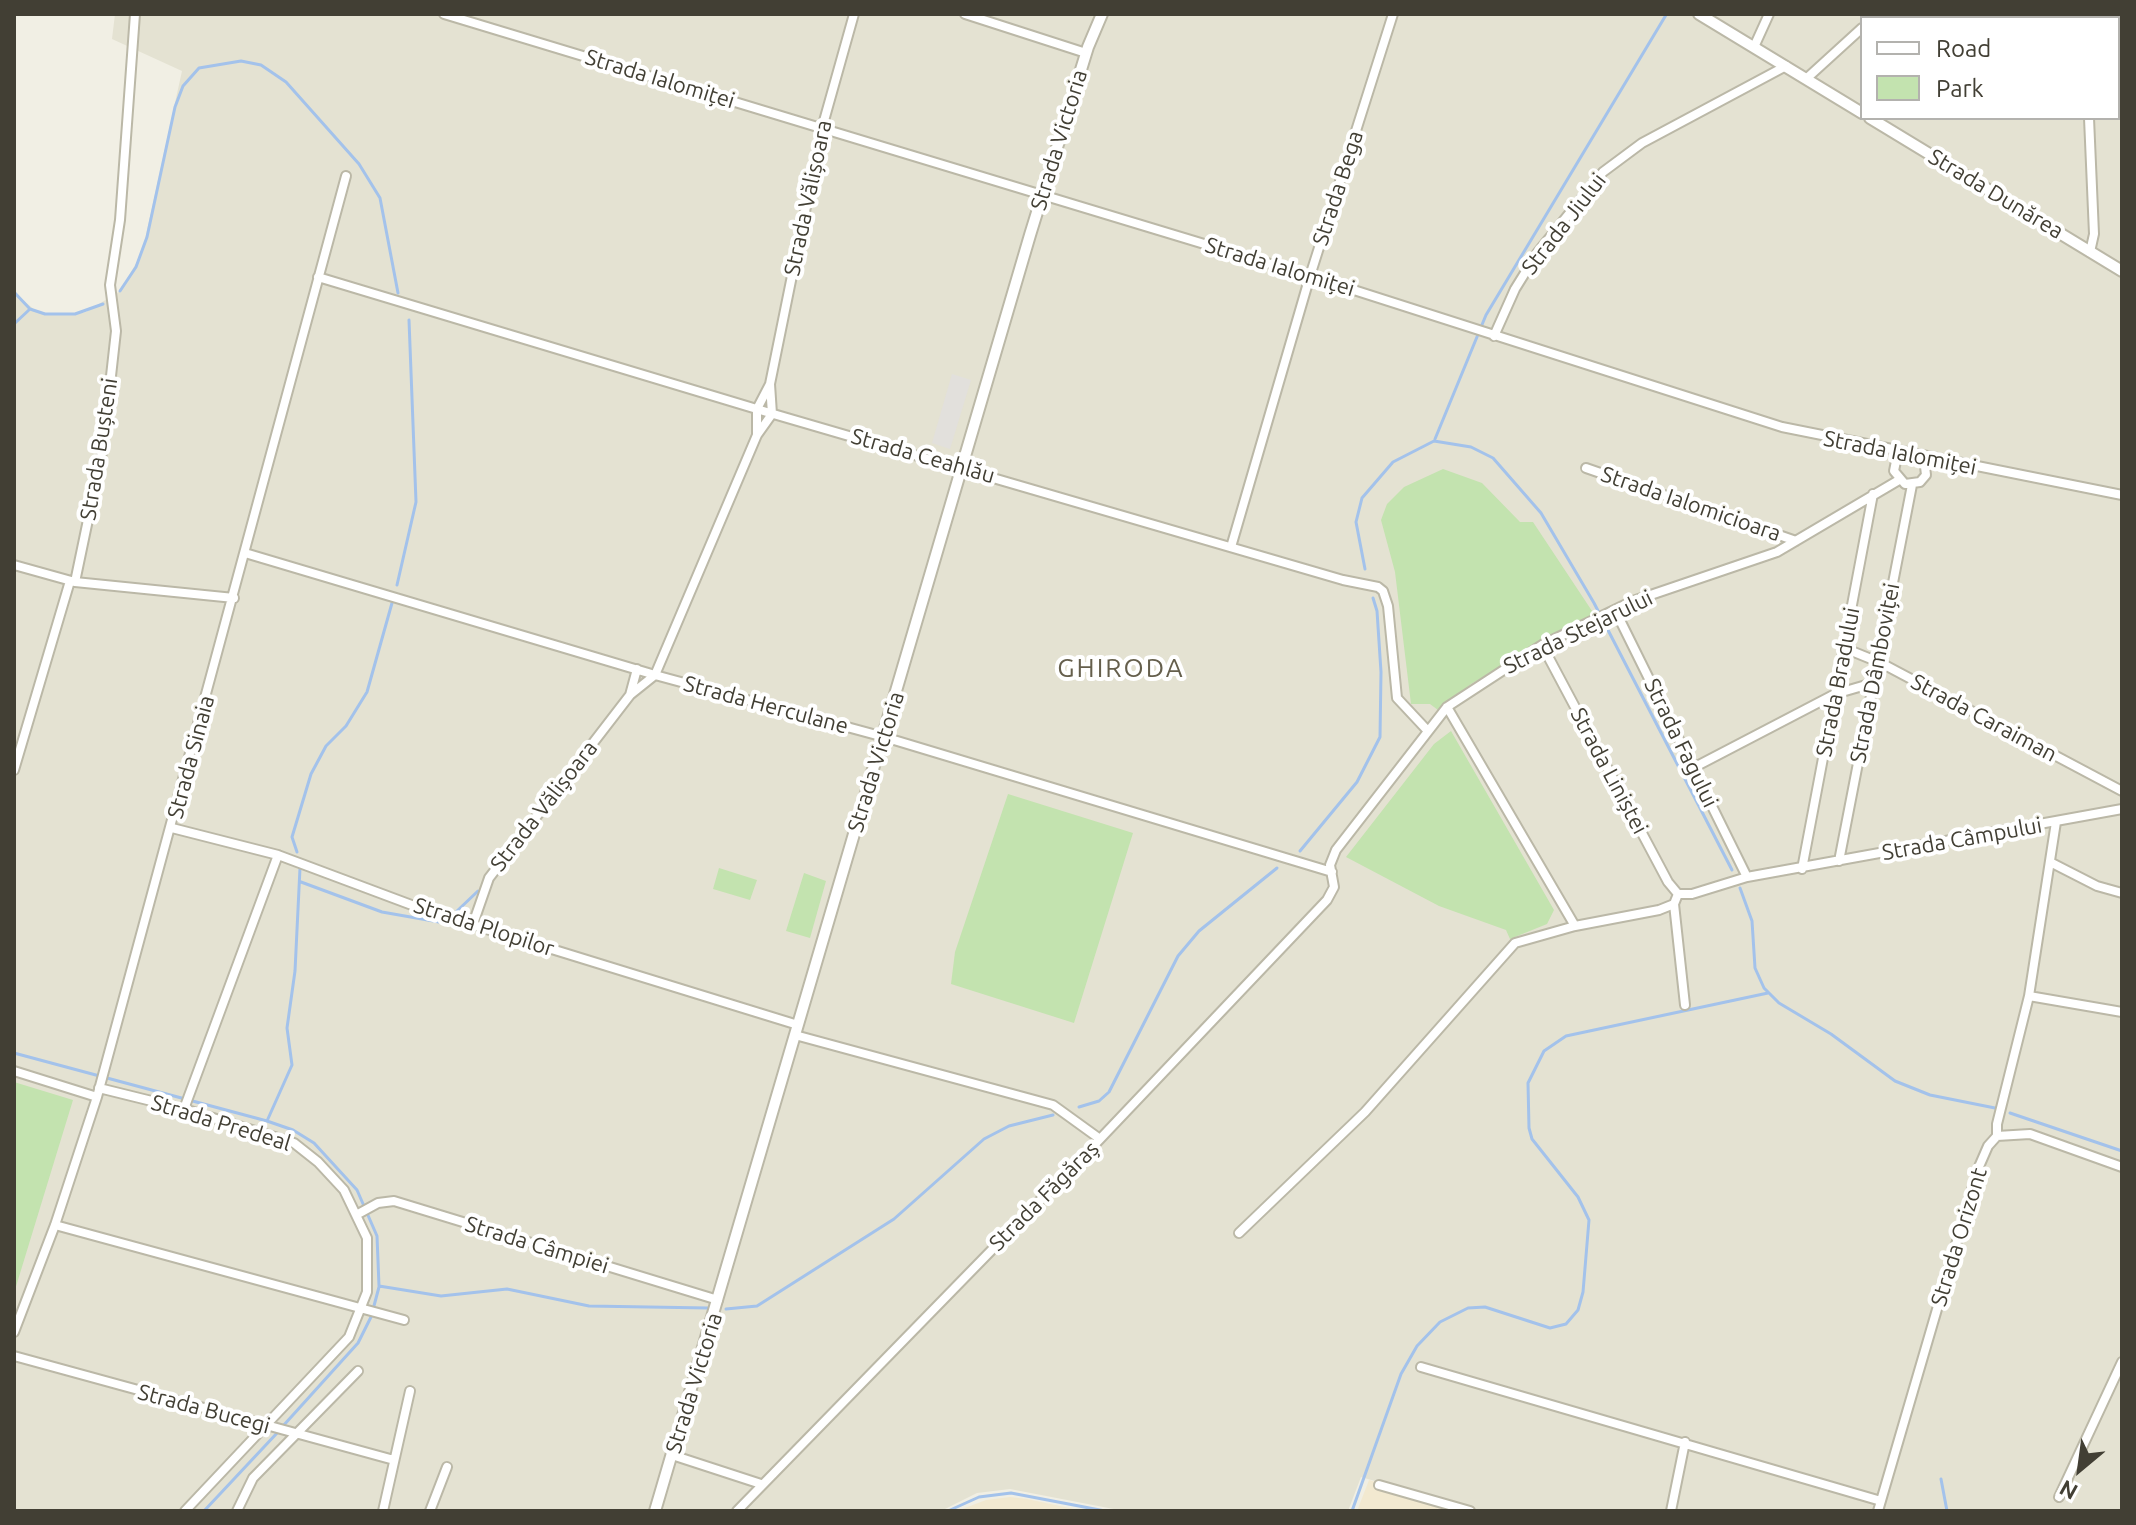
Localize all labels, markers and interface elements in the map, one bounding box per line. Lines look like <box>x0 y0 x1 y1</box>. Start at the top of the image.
legend <box>1860 16 2120 120</box>
text: Road <box>1936 35 1991 62</box>
street label: Strada Ialomiței <box>582 44 738 114</box>
street label: Strada Victoria <box>1025 66 1093 214</box>
text: Park <box>1936 75 1984 102</box>
street label: Strada Vălișoara <box>779 118 837 278</box>
street label: Strada Bega <box>1307 127 1369 249</box>
street label: Strada Dunărea <box>1924 143 2068 245</box>
street label: Strada Jiului <box>1516 168 1612 280</box>
street label: Strada Ialomiței <box>1202 232 1358 302</box>
street label: Strada Bușteni <box>75 376 123 522</box>
street label: Strada Ceahlău <box>848 423 998 489</box>
street label: Strada Ialomiței <box>1821 425 1979 481</box>
street label: Strada Ialomicioara <box>1598 461 1784 547</box>
street label: Strada Dâmboviței <box>1845 581 1905 765</box>
street label: Strada Stejarului <box>1499 585 1657 679</box>
street label: Strada Bradului <box>1811 605 1865 759</box>
district label: GHIRODA <box>1057 652 1185 684</box>
street label: Strada Caraiman <box>1906 668 2062 768</box>
street label: Strada Herculane <box>681 670 851 740</box>
street label: Strada Fagului <box>1638 674 1724 812</box>
street label: Strada Victoria <box>842 688 910 836</box>
street label: Strada Sinaia <box>162 693 220 821</box>
street label: Strada Liniștei <box>1565 703 1653 839</box>
street label: Strada Vălișoara <box>485 735 603 877</box>
street label: Strada Câmpului <box>1880 812 2044 866</box>
street label: Strada Plopilor <box>410 892 558 962</box>
street label: Strada Predeal <box>148 1089 294 1157</box>
street label: Strada Făgăraș <box>984 1136 1104 1256</box>
street label: Strada Orizont <box>1925 1164 1993 1310</box>
street label: Strada Câmpiei <box>462 1211 612 1279</box>
street label: Strada Victoria <box>660 1309 728 1457</box>
street label: Strada Bucegi <box>135 1379 273 1439</box>
north arrow <box>2040 1429 2120 1509</box>
text: N <box>2055 1476 2081 1505</box>

